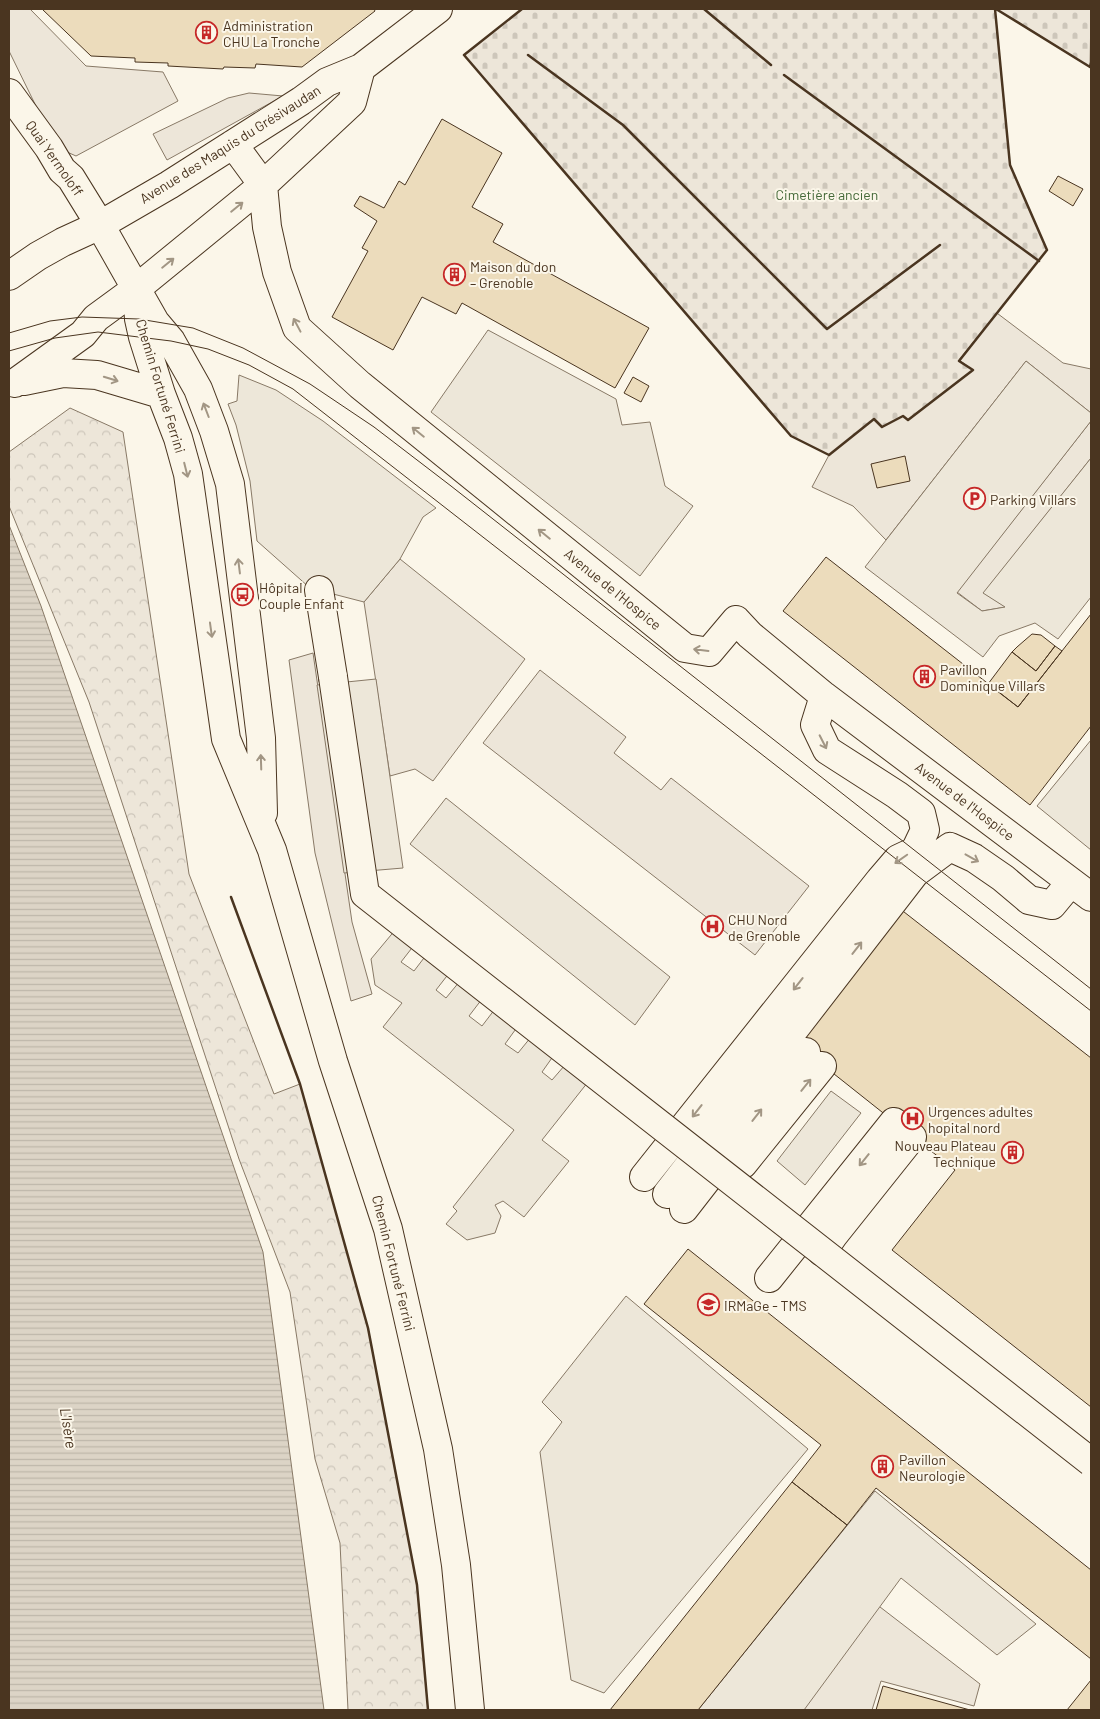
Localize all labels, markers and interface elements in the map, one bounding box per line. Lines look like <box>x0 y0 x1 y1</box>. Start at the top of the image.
place label: Administration CHU La Tronche <box>223 17 320 50</box>
building icon: Administration CHU La Tronche <box>195 21 219 45</box>
street label: Avenue des Maquis du Grésivaudan <box>136 81 324 207</box>
street label: Quai Yermoloff <box>23 117 87 199</box>
park label: Cimetière ancien <box>776 186 878 203</box>
one-way arrow <box>230 201 243 212</box>
one-way arrow <box>161 257 174 268</box>
place label: Maison du don – Grenoble <box>470 258 556 291</box>
building icon: Maison du don – Grenoble <box>442 262 466 286</box>
street label: Chemin Fortuné Ferrini <box>133 317 189 455</box>
one-way arrow <box>292 317 302 332</box>
one-way arrow <box>103 375 119 385</box>
one-way arrow <box>201 403 210 418</box>
one-way arrow <box>412 426 425 437</box>
one-way arrow <box>182 461 191 477</box>
parking icon: Parking Villars <box>962 487 986 511</box>
place label: Parking Villars <box>990 491 1076 508</box>
one-way arrow <box>538 528 551 539</box>
street label: Avenue de l'Hospice <box>561 545 665 633</box>
one-way arrow <box>234 558 244 574</box>
place label: Hôpital Couple Enfant <box>259 579 344 612</box>
bus stop icon: Hôpital Couple Enfant <box>231 583 255 607</box>
one-way arrow <box>206 622 216 638</box>
one-way arrow <box>694 645 710 655</box>
place label: Pavillon Dominique Villars <box>940 661 1046 694</box>
building icon: Pavillon Dominique Villars <box>912 665 936 689</box>
one-way arrow <box>818 734 828 749</box>
one-way arrow <box>257 754 266 770</box>
street label: Avenue de l'Hospice <box>912 758 1018 844</box>
one-way arrow <box>894 854 908 864</box>
one-way arrow <box>964 854 979 863</box>
place label: CHU Nord de Grenoble <box>728 911 800 944</box>
hospital icon: CHU Nord de Grenoble <box>700 915 724 939</box>
one-way arrow <box>852 941 863 954</box>
one-way arrow <box>792 977 803 990</box>
one-way arrow <box>801 1079 812 1092</box>
place label: Urgences adultes hopital nord <box>928 1103 1033 1136</box>
one-way arrow <box>691 1105 702 1118</box>
hospital icon: Urgences adultes hopital nord <box>900 1107 924 1131</box>
one-way arrow <box>752 1108 762 1122</box>
place label: Nouveau Plateau Technique <box>895 1137 996 1170</box>
building icon: Nouveau Plateau Technique <box>1000 1141 1024 1165</box>
one-way arrow <box>858 1153 869 1166</box>
street label: Chemin Fortuné Ferrini <box>369 1193 419 1333</box>
school or university icon: IRMaGe - TMS <box>696 1293 720 1317</box>
place label: IRMaGe - TMS <box>724 1297 807 1314</box>
water label: L'Isère <box>57 1406 81 1450</box>
place label: Pavillon Neurologie <box>899 1451 965 1484</box>
building icon: Pavillon Neurologie <box>871 1455 895 1479</box>

